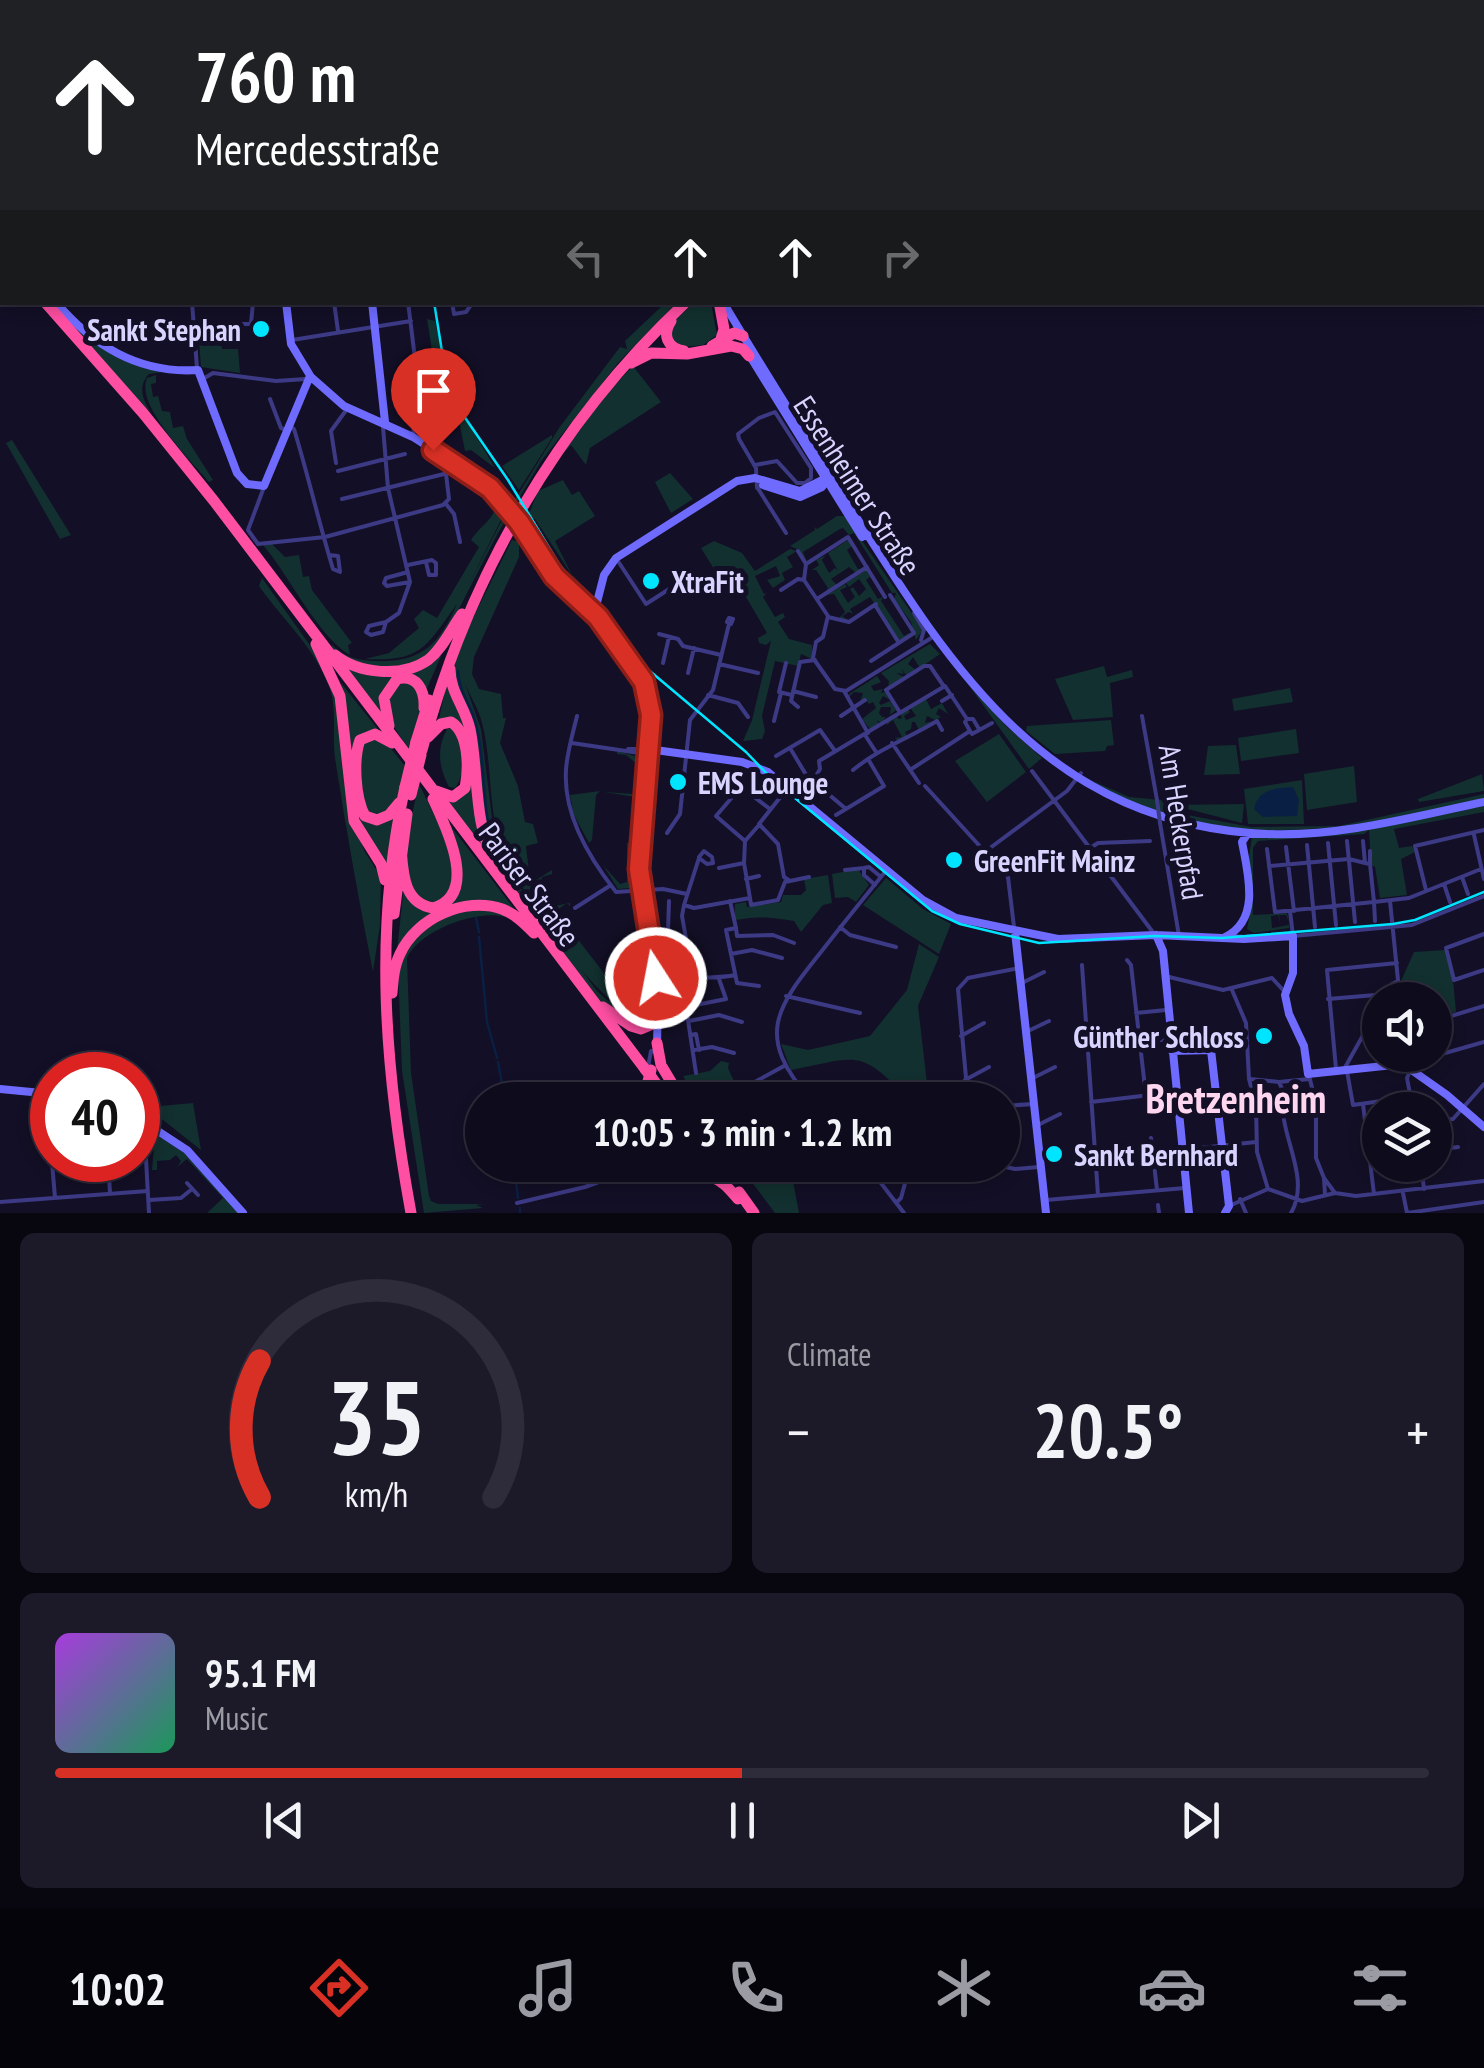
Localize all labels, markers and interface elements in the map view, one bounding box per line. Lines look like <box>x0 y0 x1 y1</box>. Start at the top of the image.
text: 760 m <box>195 31 356 121</box>
icon: ahead <box>30 40 160 170</box>
text: Mercedesstraße <box>195 119 440 177</box>
icon: left <box>558 230 613 285</box>
icon: ahead <box>663 230 718 285</box>
icon: ahead <box>768 230 823 285</box>
icon: right <box>873 230 928 285</box>
place label: Sankt Stephan <box>87 310 241 349</box>
marker: Sankt Stephan <box>250 318 272 340</box>
pin <box>391 348 476 451</box>
icon: arrive <box>406 363 461 418</box>
street label: Essenheimer Straße <box>786 388 930 582</box>
place label: XtraFit <box>671 562 744 601</box>
marker: XtraFit <box>640 570 662 592</box>
street label: Am Heckerpfad <box>1151 742 1213 902</box>
place label: EMS Lounge <box>698 763 828 802</box>
marker: EMS Lounge <box>667 771 689 793</box>
street label: Pariser Straße <box>471 814 589 954</box>
place label: GreenFit Mainz <box>974 841 1135 880</box>
marker: GreenFit Mainz <box>943 849 965 871</box>
position arrow <box>604 926 708 1030</box>
map controls <box>1362 982 1452 1182</box>
button: sound <box>1362 982 1452 1072</box>
place label: Günther Schloss <box>1073 1017 1244 1056</box>
marker: Günther Schloss <box>1253 1025 1275 1047</box>
speed limit sign: 40 <box>30 1052 160 1182</box>
district label: Bretzenheim <box>1146 1072 1326 1124</box>
button: layers <box>1362 1092 1452 1182</box>
text: 10:05 · 3 min · 1.2 km <box>593 1107 892 1156</box>
place label: Sankt Bernhard <box>1074 1135 1238 1174</box>
marker: Sankt Bernhard <box>1043 1143 1065 1165</box>
text: Climate <box>787 1333 871 1375</box>
text: 35 <box>326 1349 426 1484</box>
text: 20.5° <box>1033 1382 1183 1479</box>
text: − <box>787 1396 810 1467</box>
text: + <box>1406 1396 1429 1467</box>
text: km/h <box>344 1471 408 1517</box>
text: 95.1 FM <box>205 1648 317 1697</box>
text: Music <box>205 1697 268 1739</box>
icon: previous <box>257 1793 312 1848</box>
icon: pause <box>715 1793 770 1848</box>
icon: next <box>1173 1793 1228 1848</box>
icon: directions <box>304 1953 374 2023</box>
icon: music <box>513 1953 583 2023</box>
icon: phone <box>721 1953 791 2023</box>
icon: climate <box>929 1953 999 2023</box>
icon: car <box>1137 1953 1207 2023</box>
icon: filters <box>1345 1953 1415 2023</box>
text: 10:02 <box>69 1959 166 2017</box>

